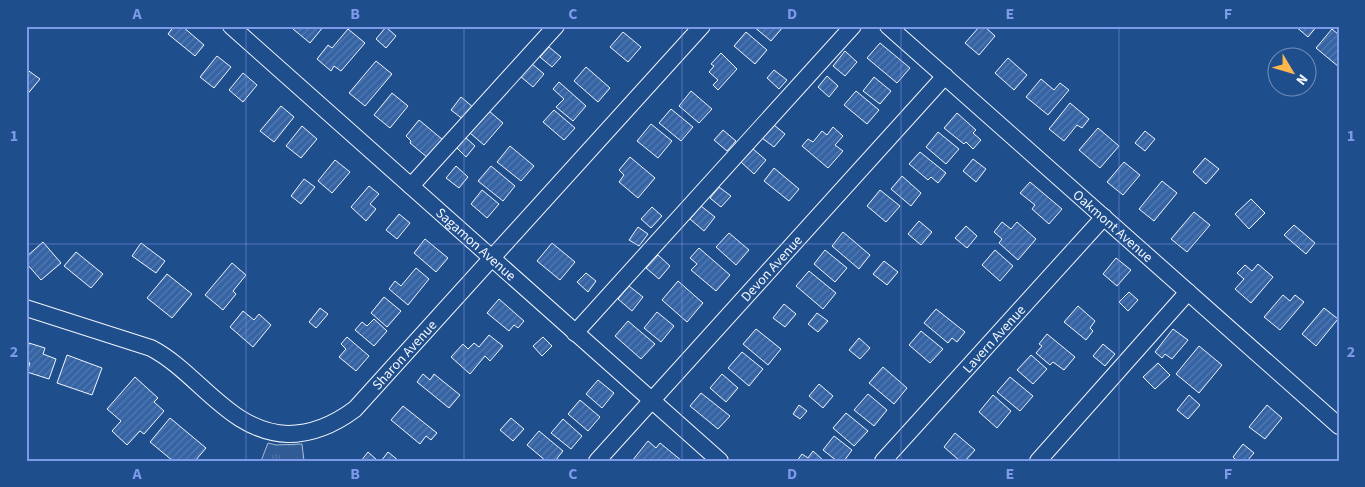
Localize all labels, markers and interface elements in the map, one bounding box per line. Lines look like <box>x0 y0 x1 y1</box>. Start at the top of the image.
text: A <box>131 3 142 25</box>
text: B <box>350 3 360 25</box>
text: C <box>568 3 578 25</box>
text: D <box>787 3 797 25</box>
text: E <box>1006 3 1014 25</box>
text: F <box>1224 3 1232 25</box>
north arrow <box>1268 48 1318 98</box>
text: N <box>1291 70 1312 89</box>
text: 1 <box>10 125 18 147</box>
text: 1 <box>1347 125 1355 147</box>
street label: Oakmont Avenue <box>1068 186 1157 267</box>
street label: Sagamon Avenue <box>431 204 520 286</box>
street label: Devon Avenue <box>737 231 808 306</box>
street label: Lavern Avenue <box>958 301 1031 378</box>
street label: Sharon Avenue <box>368 316 442 395</box>
text: 2 <box>10 341 18 363</box>
text: 2 <box>1347 341 1355 363</box>
text: A <box>131 463 142 485</box>
text: B <box>350 463 360 485</box>
text: C <box>568 463 578 485</box>
text: D <box>787 463 797 485</box>
text: E <box>1006 463 1014 485</box>
text: F <box>1224 463 1232 485</box>

